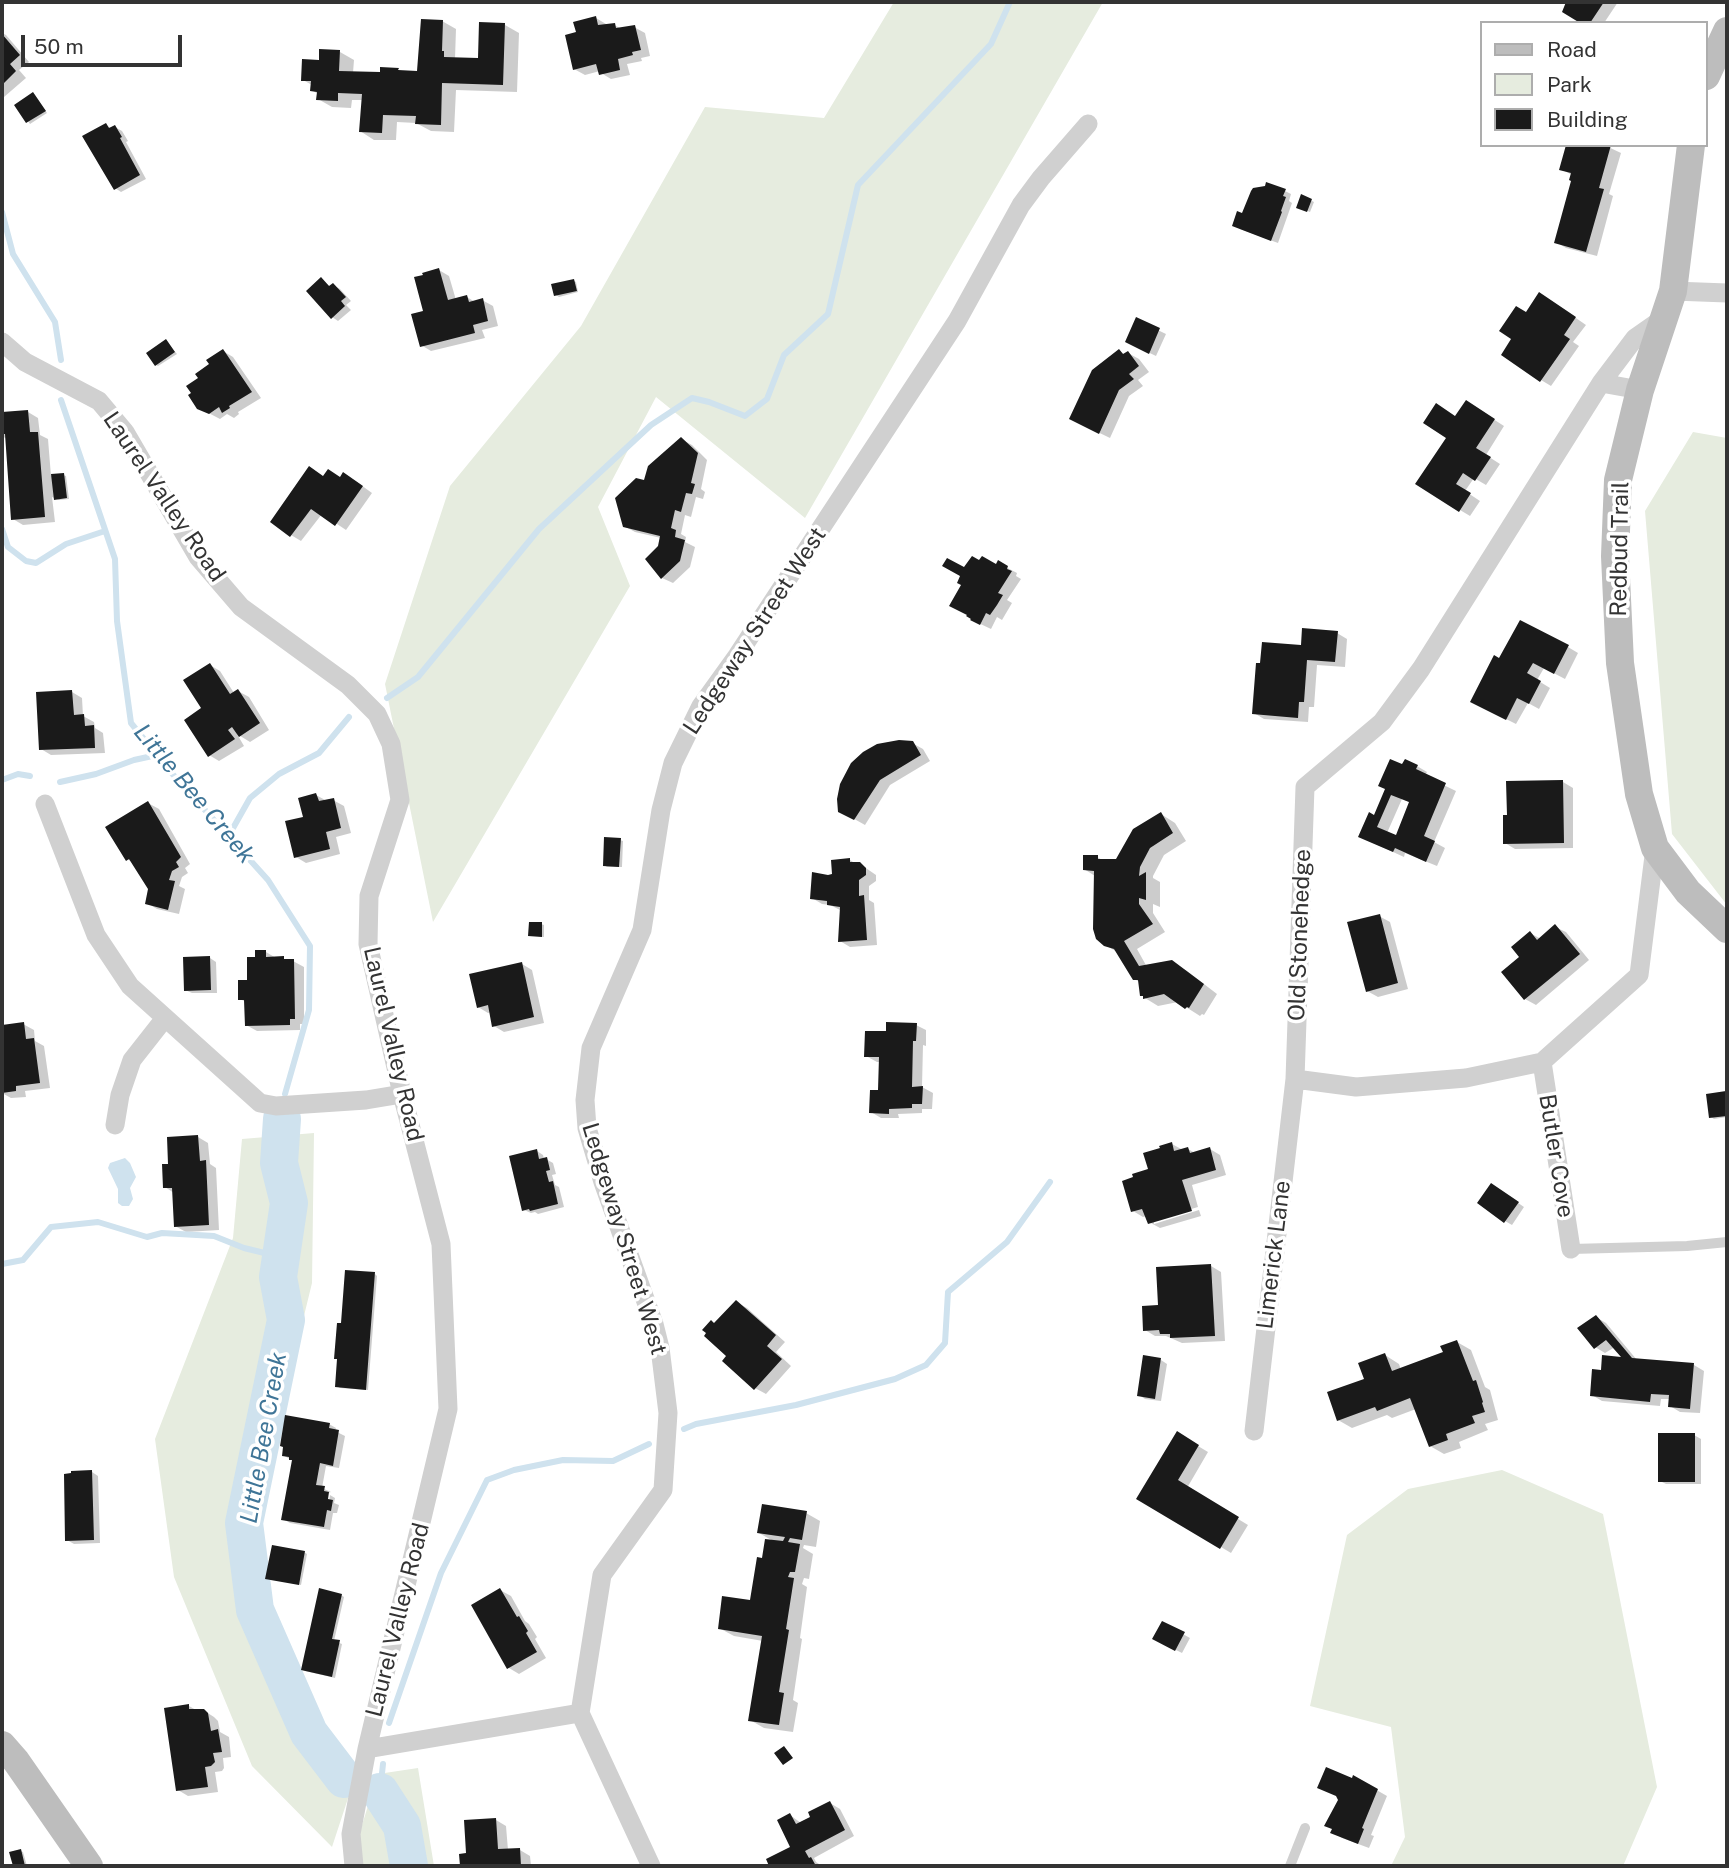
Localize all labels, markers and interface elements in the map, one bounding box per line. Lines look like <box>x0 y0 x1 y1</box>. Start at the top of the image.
scale bar <box>24 21 186 65</box>
legend <box>1480 21 1708 147</box>
text: 50 m <box>34 34 84 59</box>
text: Road <box>1547 37 1597 62</box>
text: Park <box>1547 72 1592 97</box>
text: Building <box>1547 107 1628 132</box>
street label: Laurel Valley Road <box>97 407 231 587</box>
street label: Redbud Trail <box>1605 481 1635 617</box>
street label: Ledgeway Street West <box>678 522 832 740</box>
water label: Little Bee Creek <box>127 718 261 870</box>
street label: Old Stonehedge <box>1283 848 1317 1022</box>
street label: Laurel Valley Road <box>357 944 429 1144</box>
street label: Butler Cove <box>1533 1092 1579 1220</box>
street label: Ledgeway Street West <box>576 1120 672 1358</box>
street label: Limerick Lane <box>1251 1179 1297 1331</box>
water label: Little Bee Creek <box>235 1350 293 1526</box>
street label: Laurel Valley Road <box>361 1520 435 1720</box>

